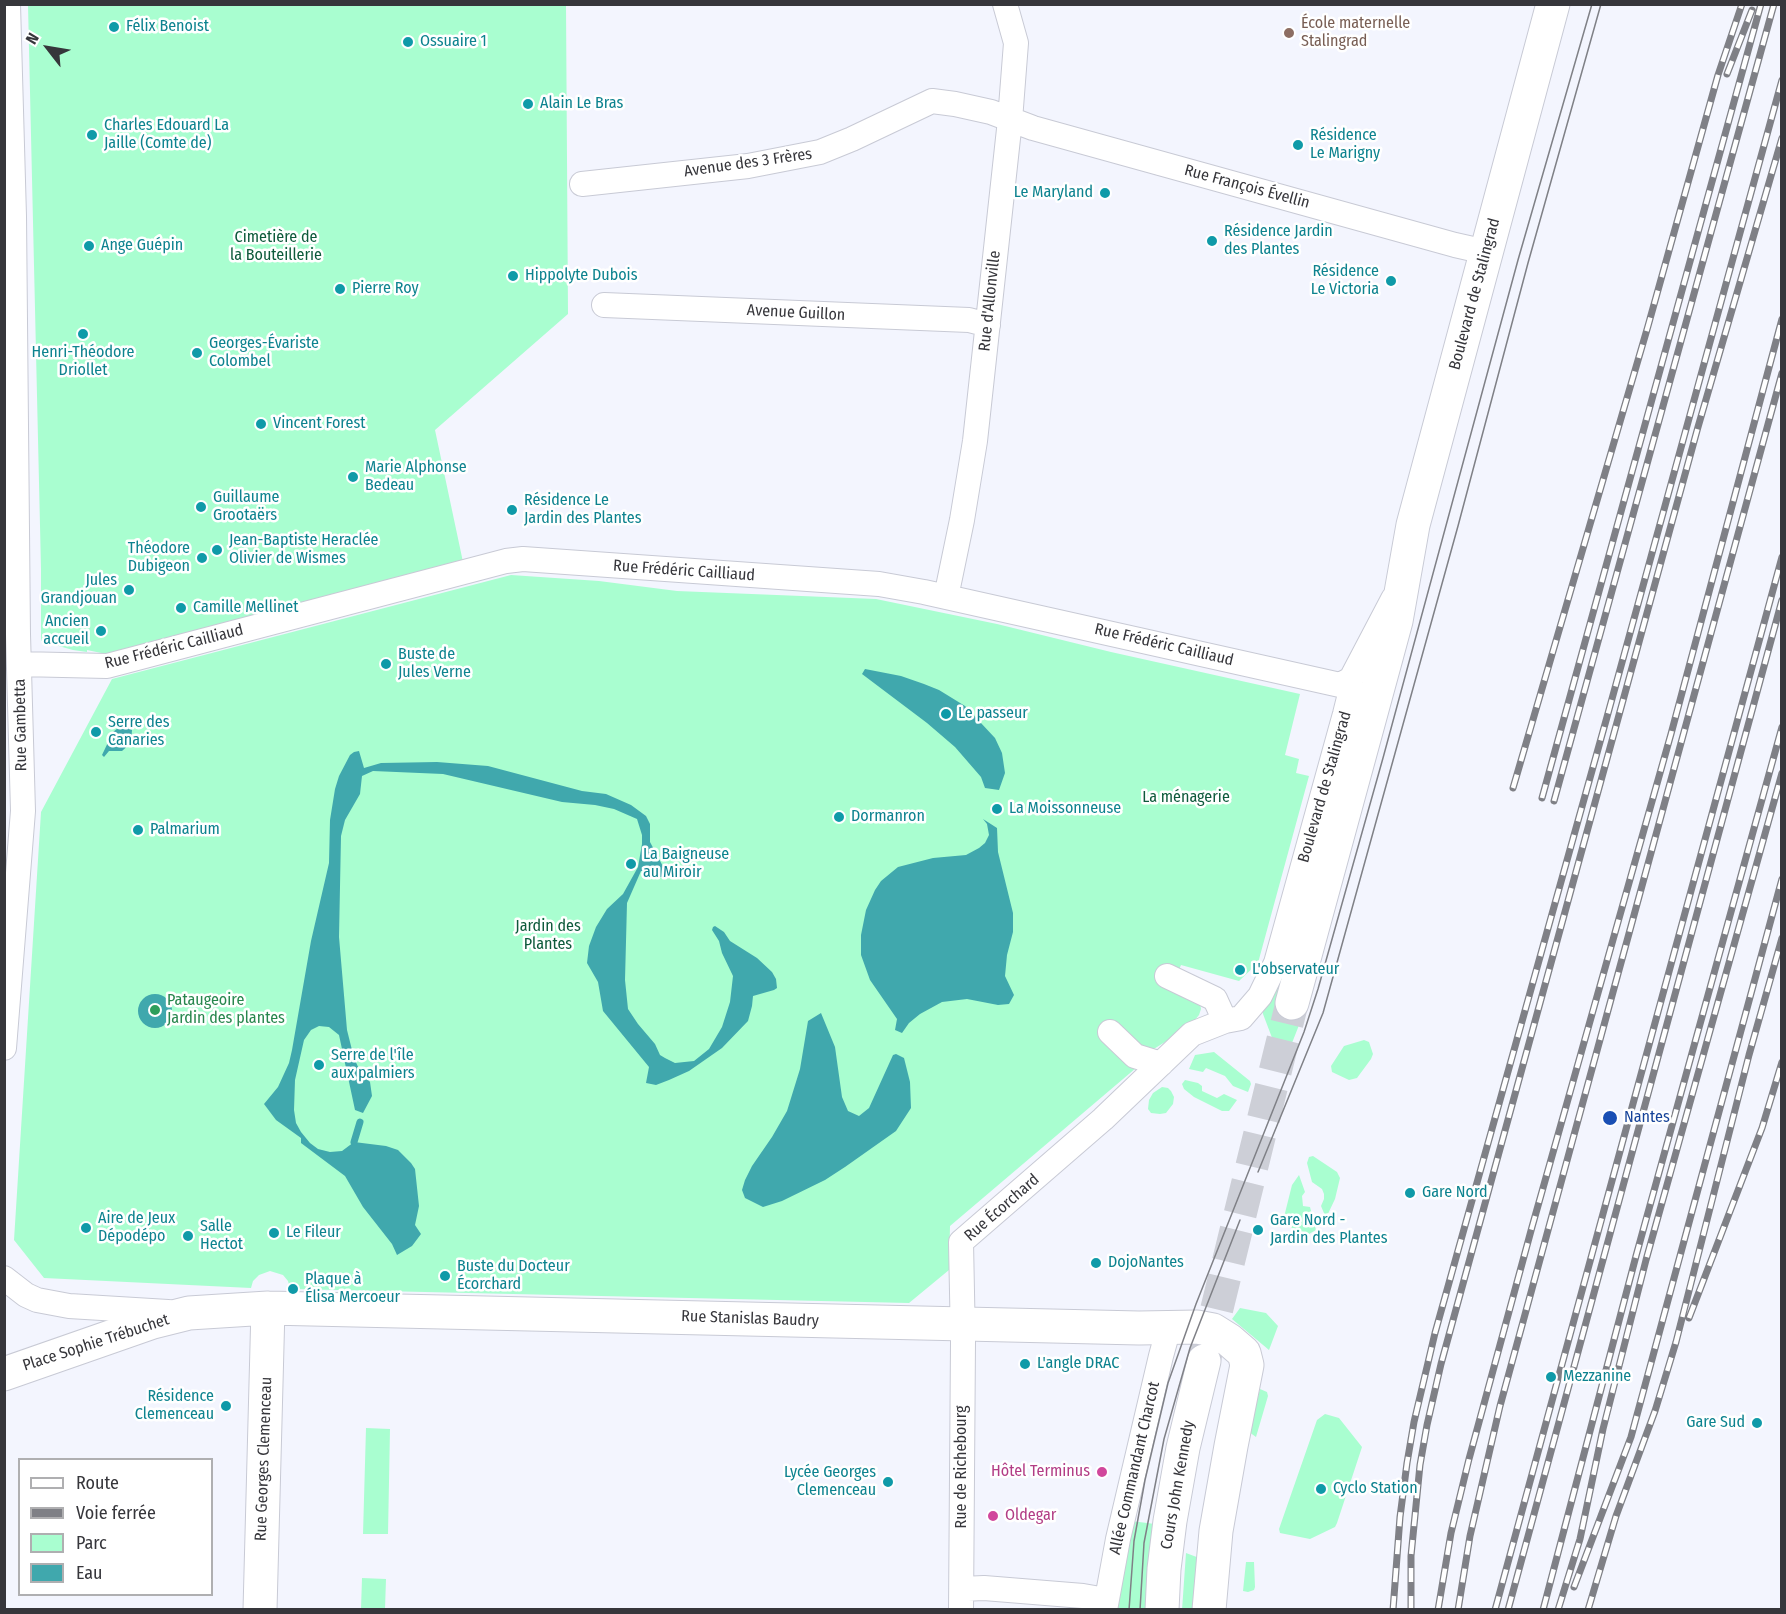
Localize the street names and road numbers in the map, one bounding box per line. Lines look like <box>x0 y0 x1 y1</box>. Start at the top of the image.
street label: Avenue des 3 Frères <box>683 144 813 182</box>
street label: Rue François Évellin <box>1182 161 1312 213</box>
street label: Boulevard de Stalingrad <box>1445 216 1505 372</box>
street label: Rue d'Allonville <box>975 250 1005 352</box>
street label: Avenue Guillon <box>746 301 846 325</box>
street label: Rue Frédéric Cailliaud <box>612 556 756 586</box>
street label: Rue Frédéric Cailliaud <box>1093 620 1235 670</box>
street label: Rue Frédéric Cailliaud <box>103 621 245 673</box>
street label: Rue Gambetta <box>11 679 31 771</box>
street label: Boulevard de Stalingrad <box>1294 709 1356 865</box>
street label: Rue Écorchard <box>961 1170 1043 1246</box>
street label: Rue Stanislas Baudry <box>681 1307 819 1331</box>
street label: Place Sophie Trébuchet <box>20 1310 172 1376</box>
street label: Rue Georges Clemenceau <box>252 1376 276 1542</box>
street label: Allée Commandant Charcot <box>1106 1380 1164 1556</box>
street label: Rue de Richebourg <box>952 1405 972 1529</box>
street label: Cours John Kennedy <box>1157 1419 1199 1551</box>

